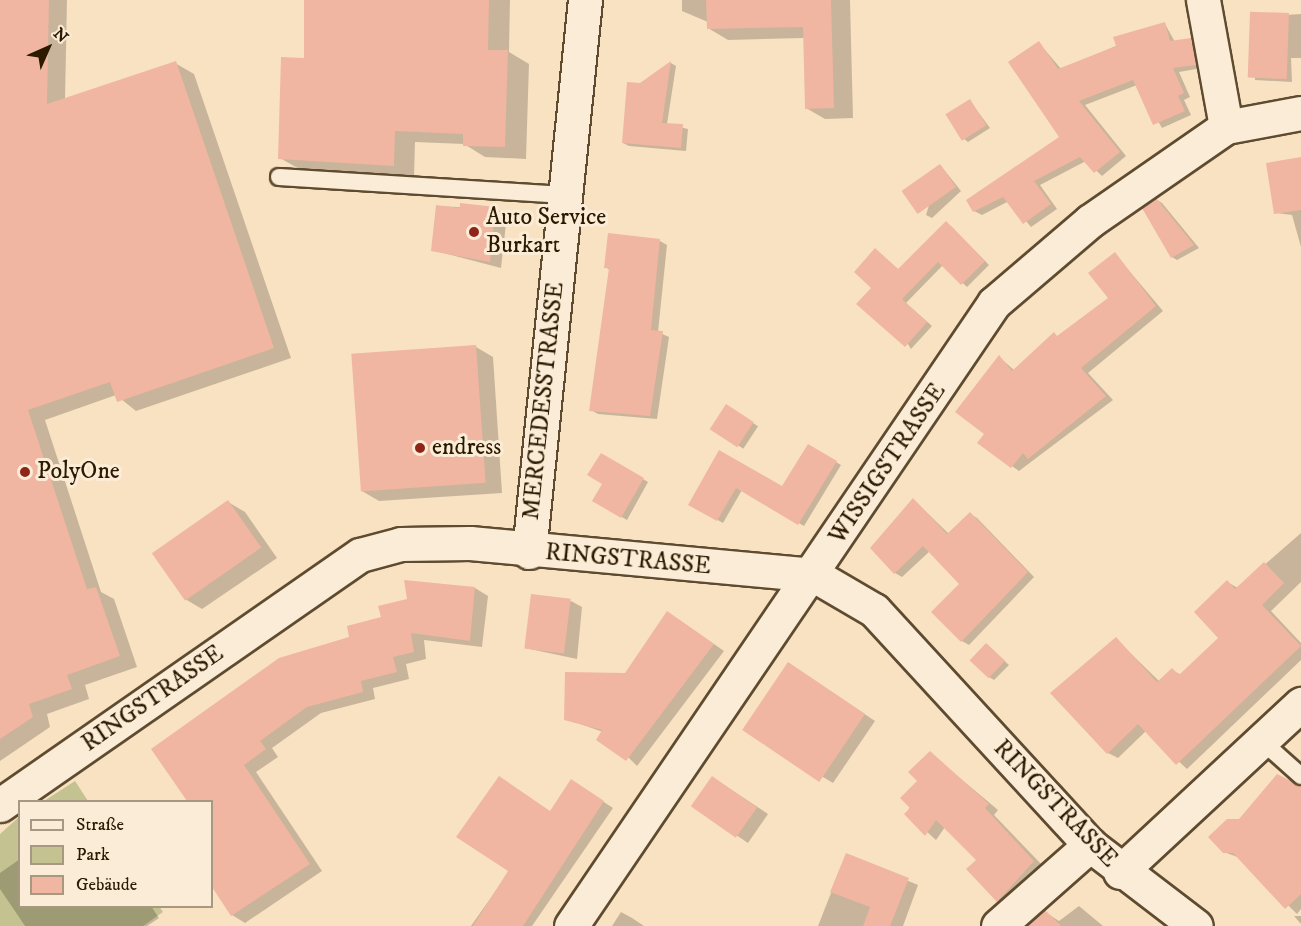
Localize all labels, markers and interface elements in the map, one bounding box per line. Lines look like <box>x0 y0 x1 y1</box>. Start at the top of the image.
north arrow <box>18 18 78 78</box>
text: N <box>49 24 72 47</box>
place label: Auto Service Burkart <box>486 204 606 260</box>
marker: Auto Service Burkart <box>467 225 481 239</box>
street label: MERCEDESSTRASSE <box>517 281 571 521</box>
street label: WISSIGSTRASSE <box>824 378 952 550</box>
place label: endress <box>432 434 501 462</box>
marker: endress <box>413 441 427 455</box>
place label: PolyOne <box>37 458 120 486</box>
marker: PolyOne <box>18 465 32 479</box>
street label: RINGSTRASSE <box>544 538 712 582</box>
street label: RINGSTRASSE <box>77 640 229 758</box>
street label: RINGSTRASSE <box>987 734 1123 874</box>
legend <box>18 800 213 908</box>
text: Straße <box>76 814 124 836</box>
text: Park <box>76 844 110 866</box>
text: Gebäude <box>76 874 137 896</box>

